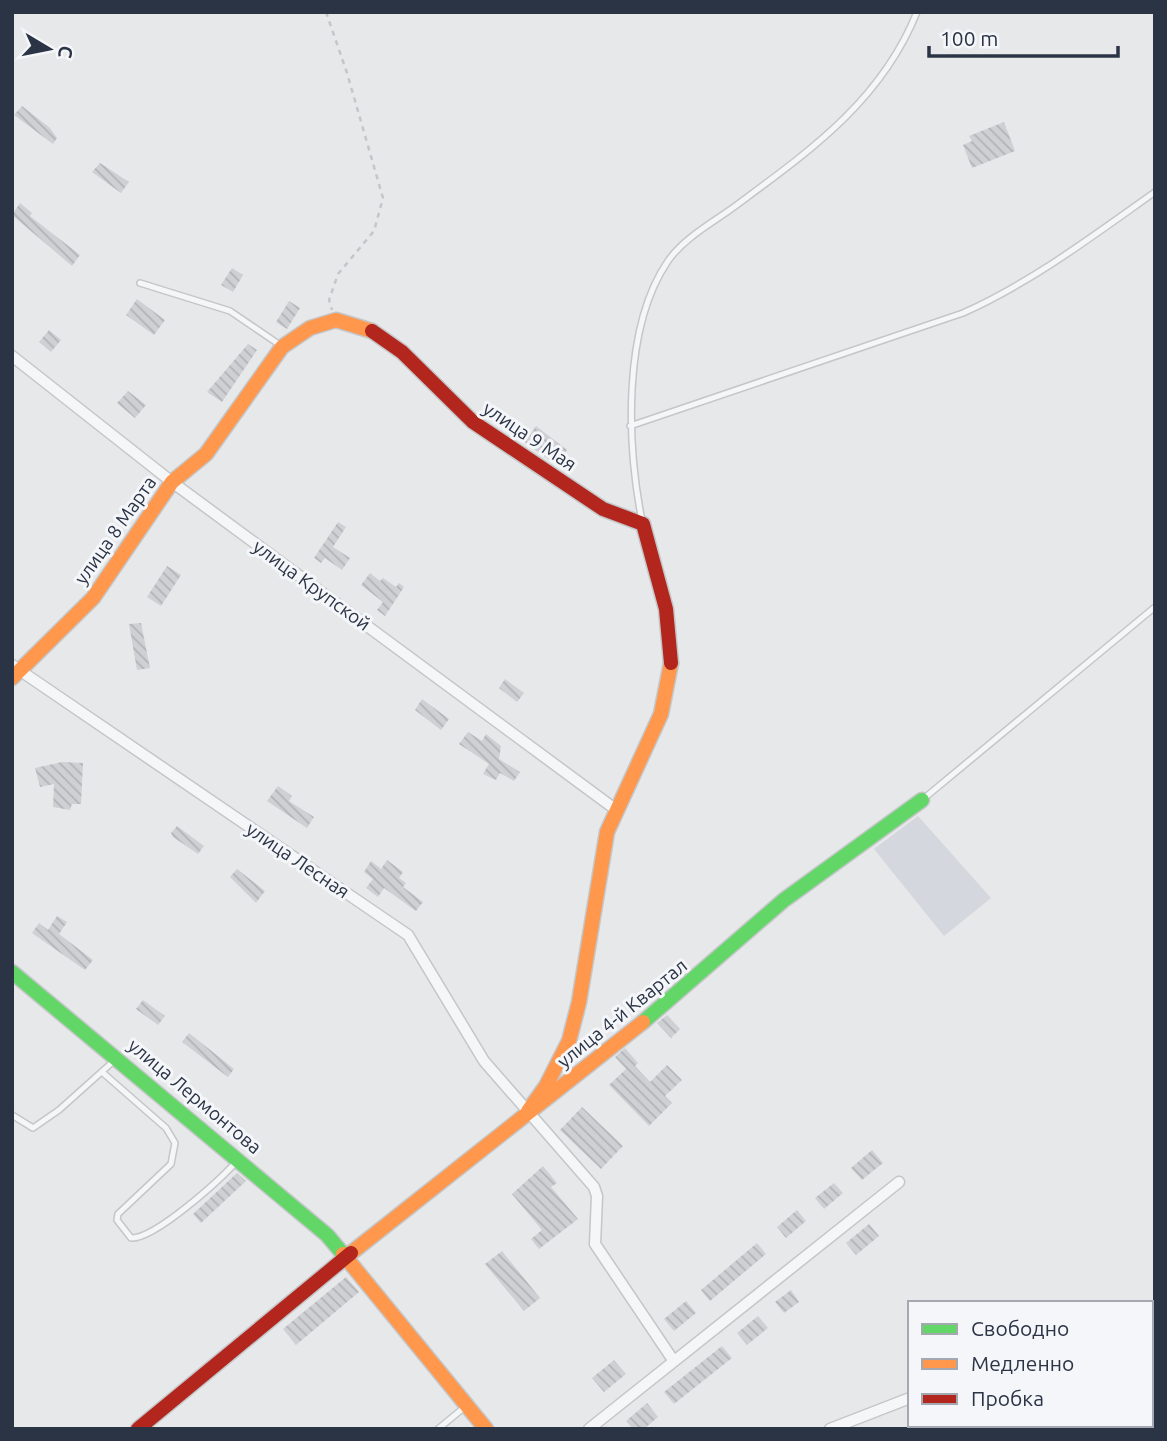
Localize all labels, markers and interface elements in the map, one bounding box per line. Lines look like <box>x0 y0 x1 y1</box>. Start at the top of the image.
north arrow <box>14 14 84 84</box>
scale bar <box>929 14 1118 58</box>
text: 100 m <box>940 26 998 50</box>
text: С <box>54 44 78 60</box>
street label: улица 9 Мая <box>479 397 581 475</box>
street label: улица 8 Марта <box>70 472 160 588</box>
street label: улица Крупской <box>249 535 375 635</box>
street label: улица Лесная <box>242 817 354 903</box>
street label: улица 4-й Квартал <box>553 954 691 1072</box>
street label: улица Лермонтова <box>124 1034 266 1158</box>
legend <box>908 1301 1153 1427</box>
text: Свободно <box>971 1316 1069 1340</box>
text: Медленно <box>971 1351 1074 1375</box>
text: Пробка <box>971 1386 1044 1410</box>

